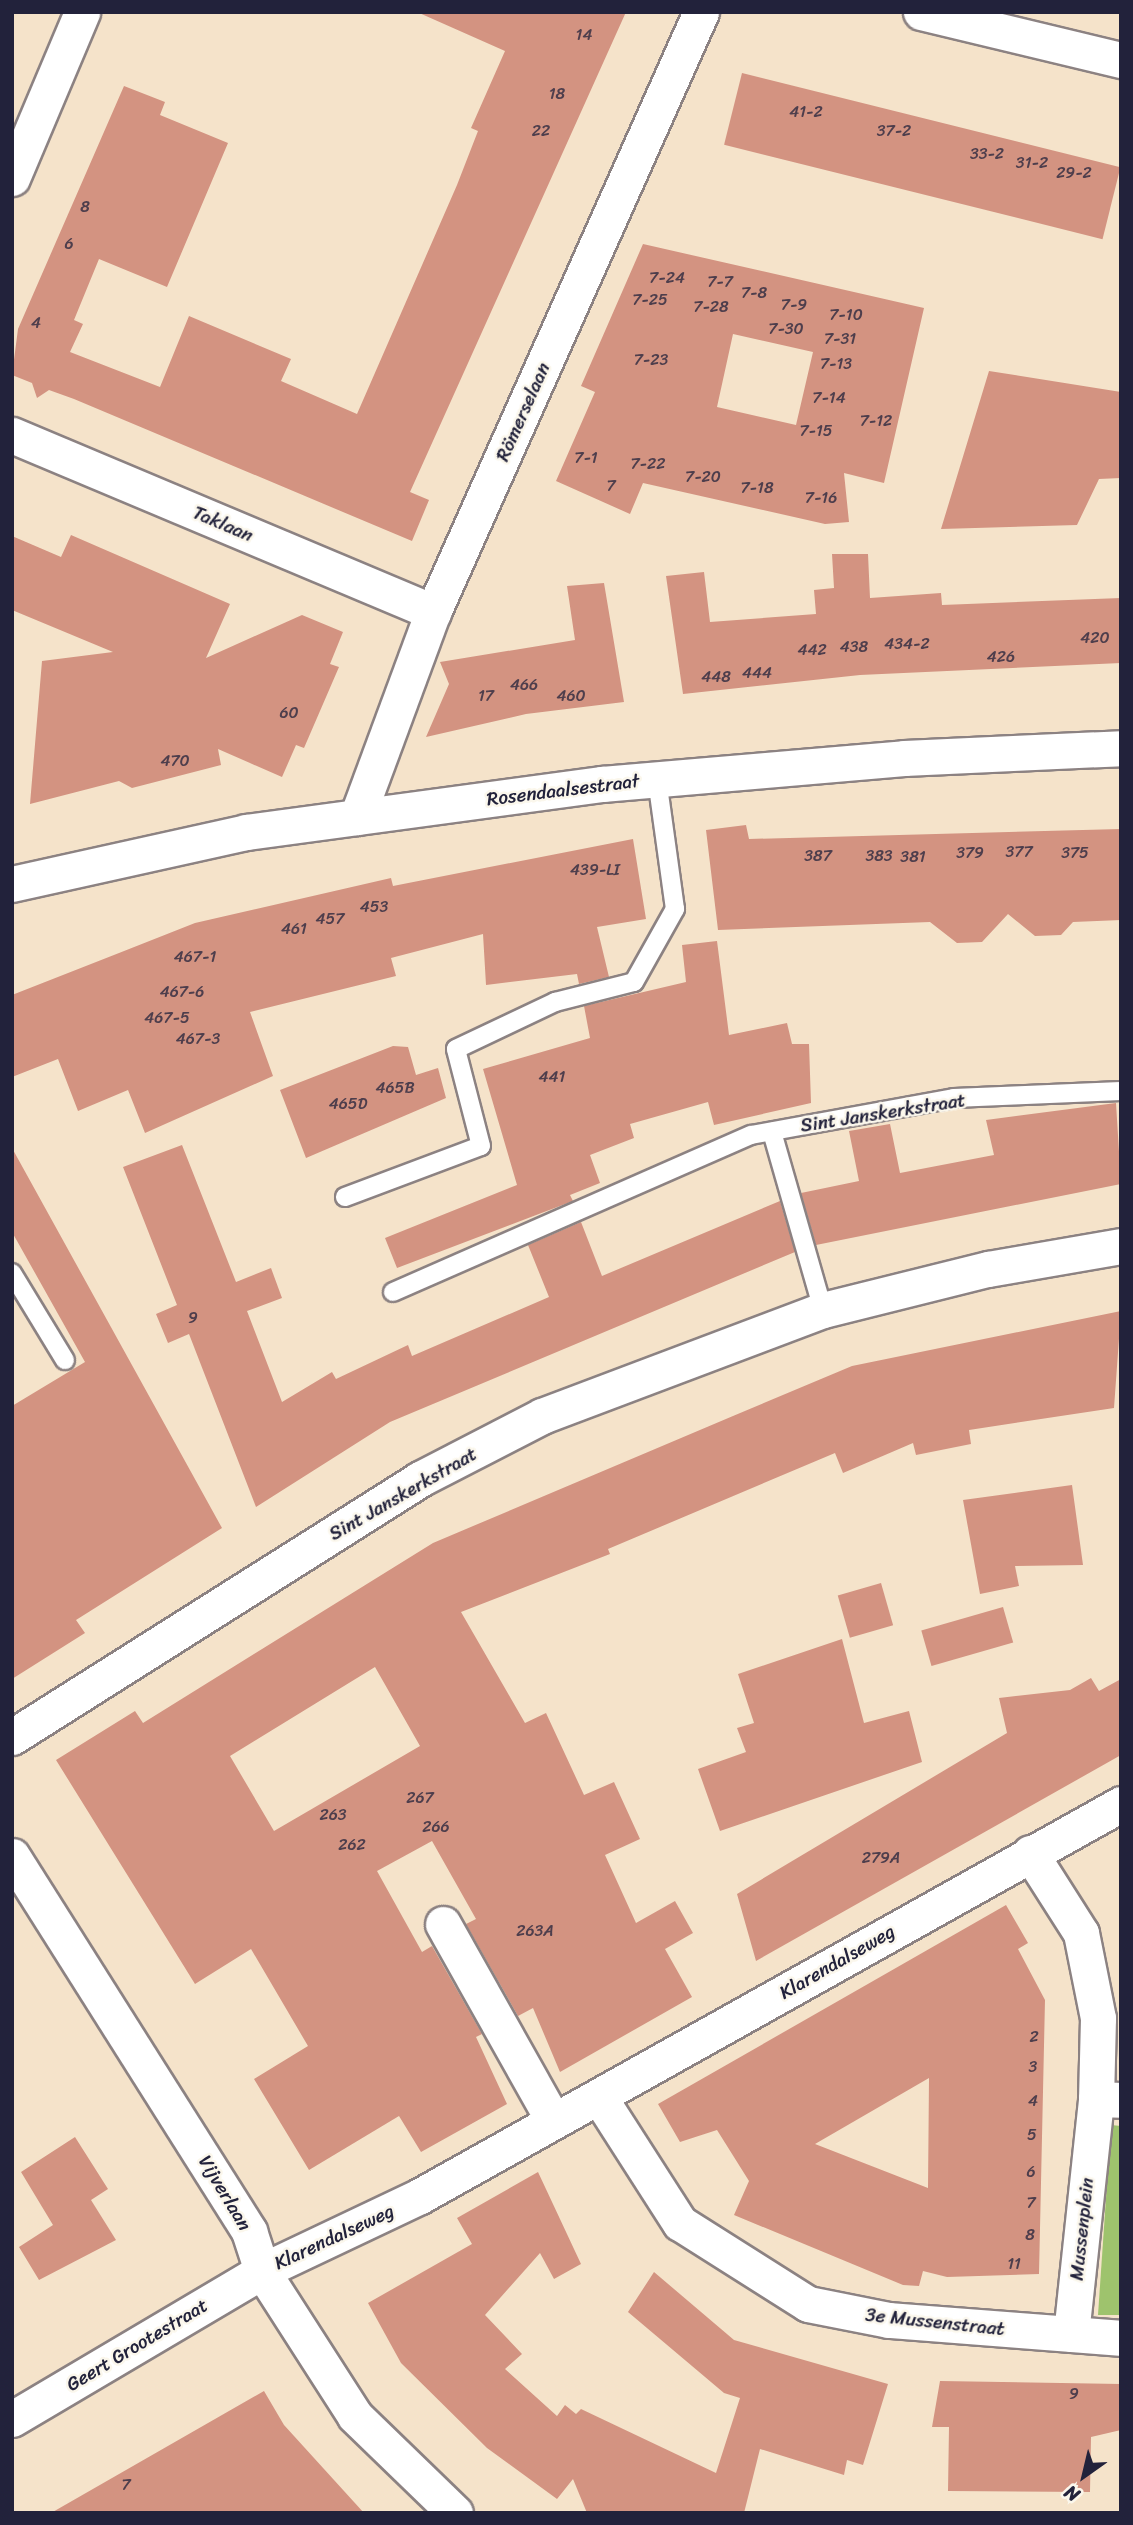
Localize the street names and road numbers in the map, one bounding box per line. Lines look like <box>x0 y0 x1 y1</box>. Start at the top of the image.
street label: Römerselaan <box>491 359 555 465</box>
street label: Taklaan <box>189 501 257 547</box>
street label: Rosendaalsestraat <box>485 769 641 811</box>
street label: Sint Janskerkstraat <box>799 1089 967 1137</box>
street label: Sint Janskerkstraat <box>325 1443 481 1545</box>
street label: Klarendalseweg <box>775 1920 899 2004</box>
street label: Vijverlaan <box>194 2151 256 2235</box>
street label: Mussenplein <box>1065 2176 1099 2282</box>
street label: Klarendalseweg <box>271 2199 397 2275</box>
street label: Geert Grootestraat <box>63 2294 211 2396</box>
street label: 3e Mussenstraat <box>864 2303 1006 2341</box>

